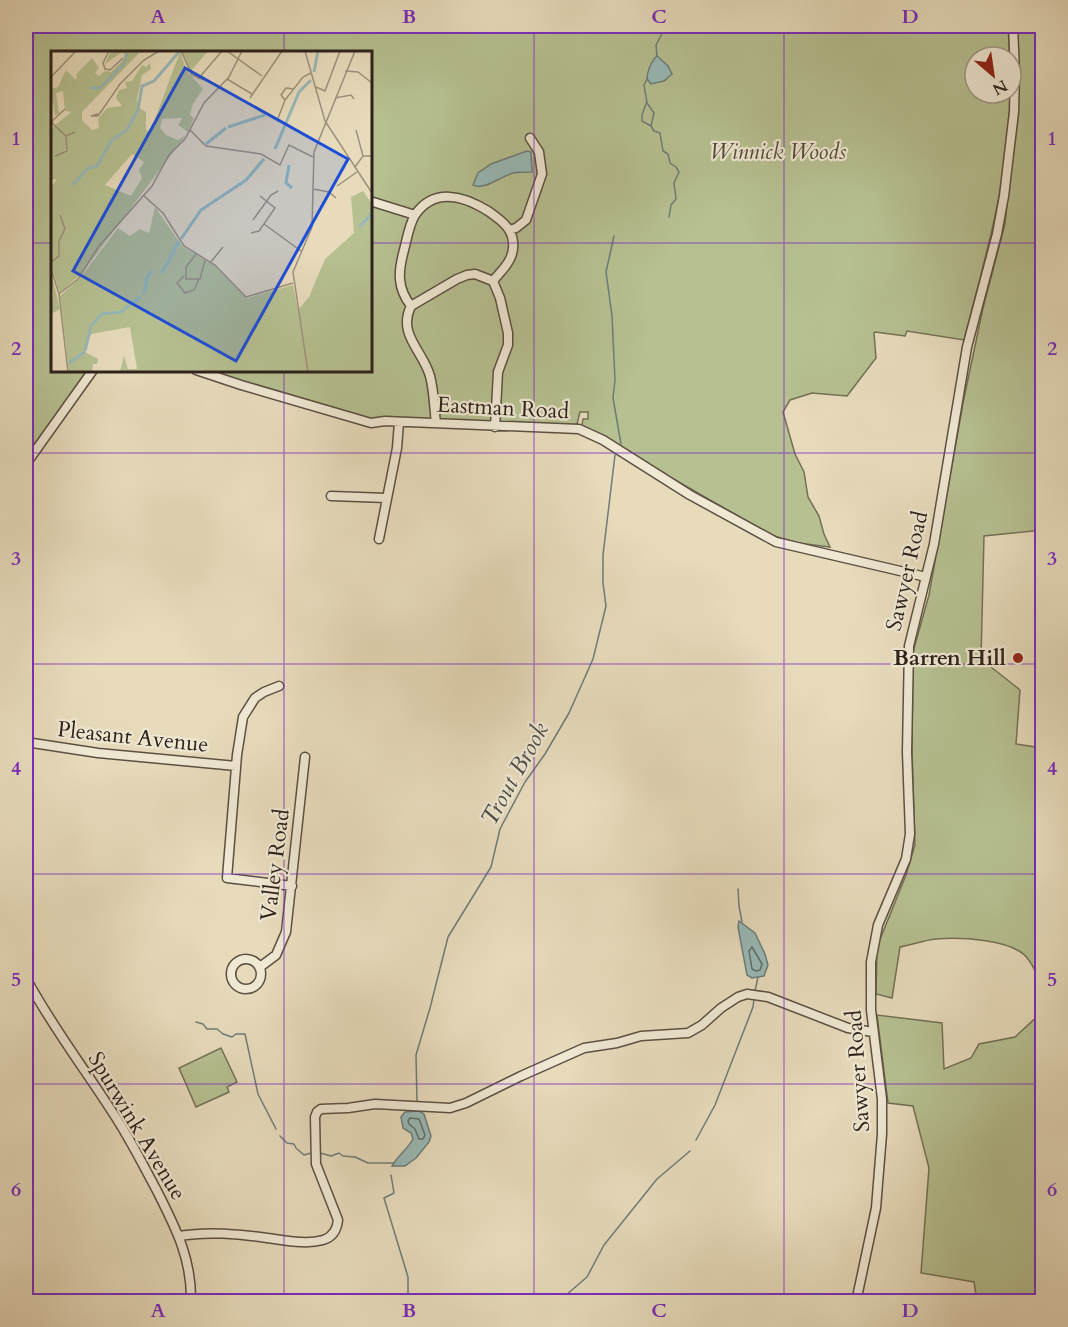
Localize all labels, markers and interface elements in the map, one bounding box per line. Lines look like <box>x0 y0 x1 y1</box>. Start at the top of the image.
text: A <box>150 3 166 30</box>
text: B <box>402 3 416 30</box>
text: C <box>651 3 667 30</box>
text: D <box>901 3 919 30</box>
north arrow <box>963 45 1023 105</box>
inset map <box>51 51 372 372</box>
text: N <box>988 74 1011 100</box>
text: 1 <box>11 125 21 152</box>
text: 1 <box>1047 125 1057 152</box>
park label: Winnick Woods <box>710 137 847 167</box>
text: 2 <box>11 335 21 362</box>
text: 2 <box>1047 335 1057 362</box>
street label: Eastman Road <box>436 390 570 426</box>
street label: Sawyer Road <box>879 508 935 634</box>
text: 3 <box>11 545 21 572</box>
text: 3 <box>1047 545 1057 572</box>
place label: Barren Hill <box>893 643 1007 673</box>
marker: Barren Hill <box>1011 651 1025 665</box>
street label: Pleasant Avenue <box>56 714 210 760</box>
water label: Trout Brook <box>473 716 557 832</box>
text: 4 <box>11 755 21 782</box>
text: 4 <box>1047 755 1057 782</box>
street label: Valley Road <box>253 807 297 923</box>
text: 5 <box>11 966 21 993</box>
text: 5 <box>1047 966 1057 993</box>
street label: Sawyer Road <box>839 1009 877 1133</box>
street label: Spurwink Avenue <box>81 1046 193 1206</box>
text: 6 <box>11 1176 21 1203</box>
text: 6 <box>1047 1176 1057 1203</box>
text: A <box>150 1297 166 1324</box>
text: B <box>402 1297 416 1324</box>
text: C <box>651 1297 667 1324</box>
text: D <box>901 1297 919 1324</box>

